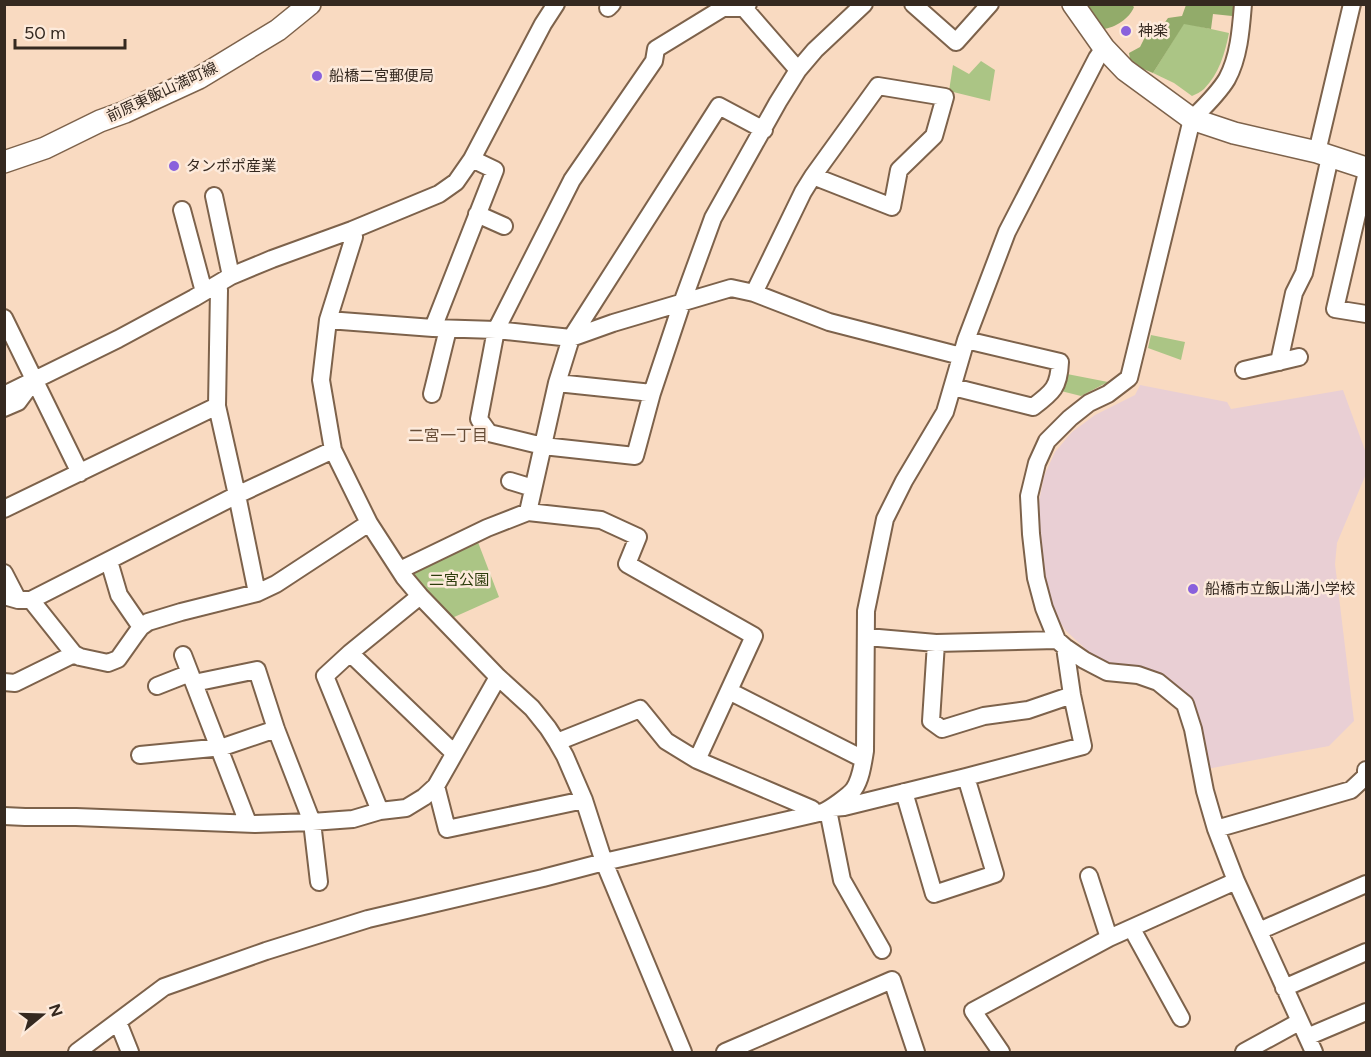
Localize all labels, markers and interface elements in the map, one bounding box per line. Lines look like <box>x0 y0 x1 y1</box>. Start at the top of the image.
scale bar <box>15 12 124 50</box>
text: 50 m <box>24 22 66 44</box>
place label: 神楽 <box>1138 22 1168 40</box>
marker: 神楽 <box>1119 24 1133 38</box>
street label: 前原東飯山満町線 <box>104 58 220 126</box>
place label: 船橋二宮郵便局 <box>329 67 434 85</box>
marker: 船橋二宮郵便局 <box>310 69 324 83</box>
place label: タンポポ産業 <box>186 157 276 175</box>
marker: タンポポ産業 <box>167 159 181 173</box>
district label: 二宮一丁目 <box>408 426 488 445</box>
park label: 二宮公園 <box>429 571 489 589</box>
place label: 船橋市立飯山満小学校 <box>1205 580 1355 598</box>
marker: 船橋市立飯山満小学校 <box>1186 582 1200 596</box>
north arrow <box>12 985 72 1045</box>
text: N <box>45 1001 67 1019</box>

